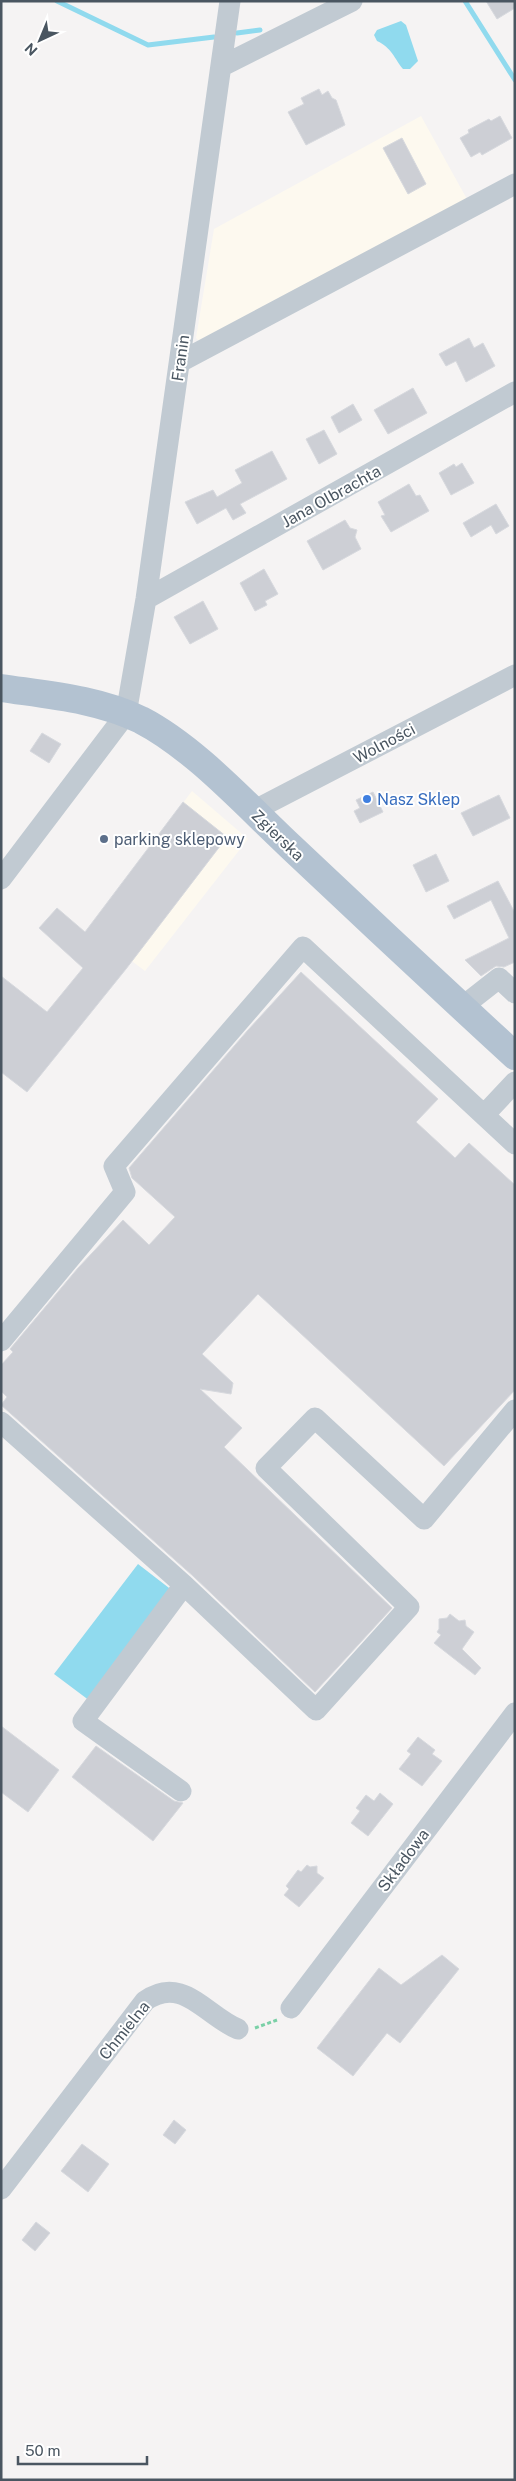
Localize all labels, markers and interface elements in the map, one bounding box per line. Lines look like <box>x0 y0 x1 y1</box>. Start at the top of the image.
north arrow <box>15 15 65 65</box>
text: N <box>21 40 40 59</box>
street label: Franin <box>168 334 193 383</box>
street label: Jana Olbrachta <box>278 461 384 531</box>
street label: Wolności <box>350 719 418 768</box>
place label: Nasz Sklep <box>377 790 460 809</box>
marker: Nasz Sklep <box>361 793 373 805</box>
street label: Zgierska <box>248 806 308 865</box>
place label: parking sklepowy <box>114 830 245 849</box>
marker: parking sklepowy <box>98 833 110 845</box>
street label: Składowa <box>374 1825 433 1895</box>
street label: Chmielna <box>95 1997 154 2063</box>
scale bar <box>18 2434 146 2466</box>
text: 50 m <box>25 2442 60 2459</box>

